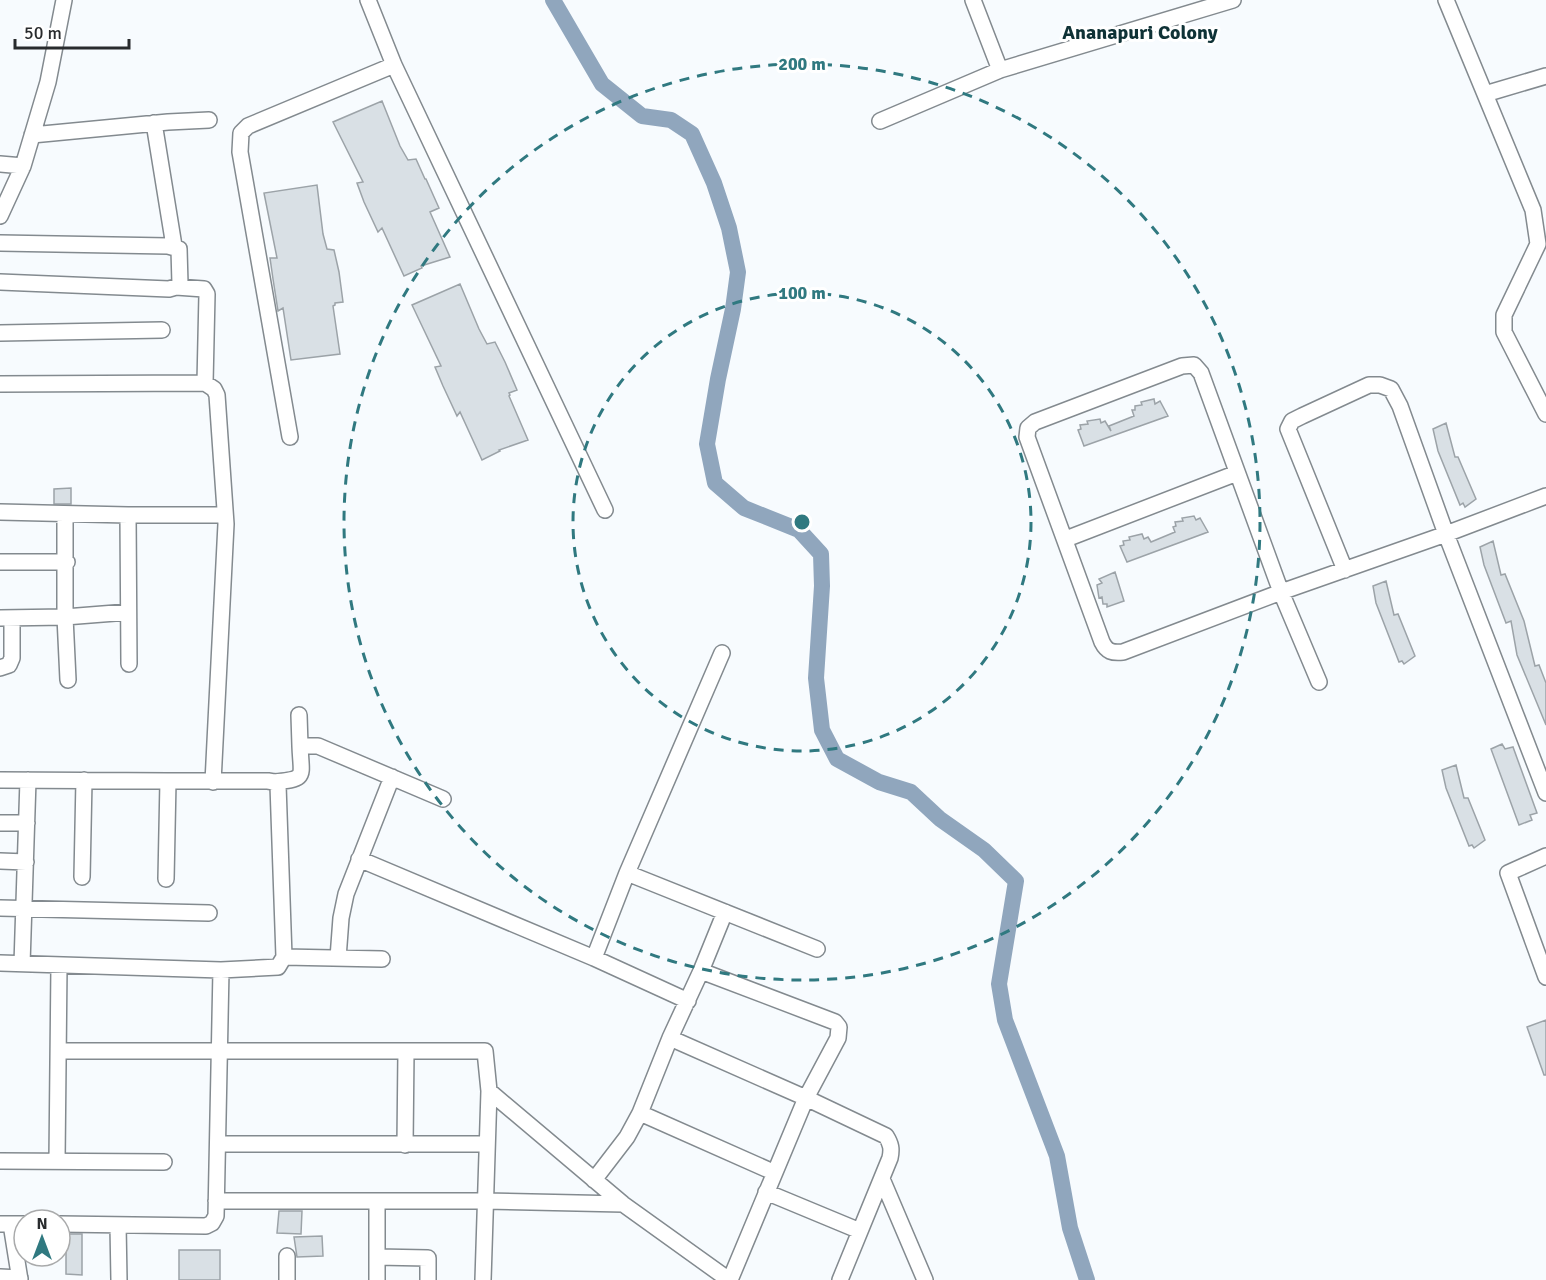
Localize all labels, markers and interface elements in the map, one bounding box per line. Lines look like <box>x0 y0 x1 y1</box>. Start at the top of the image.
scale bar <box>15 12 129 50</box>
district label: Ananapuri Colony <box>1062 20 1218 45</box>
text: 50 m <box>24 22 62 44</box>
text: 200 m <box>778 53 826 75</box>
text: 100 m <box>778 282 826 304</box>
centre of rings <box>792 512 812 532</box>
north arrow <box>12 1208 72 1268</box>
text: N <box>36 1214 48 1234</box>

